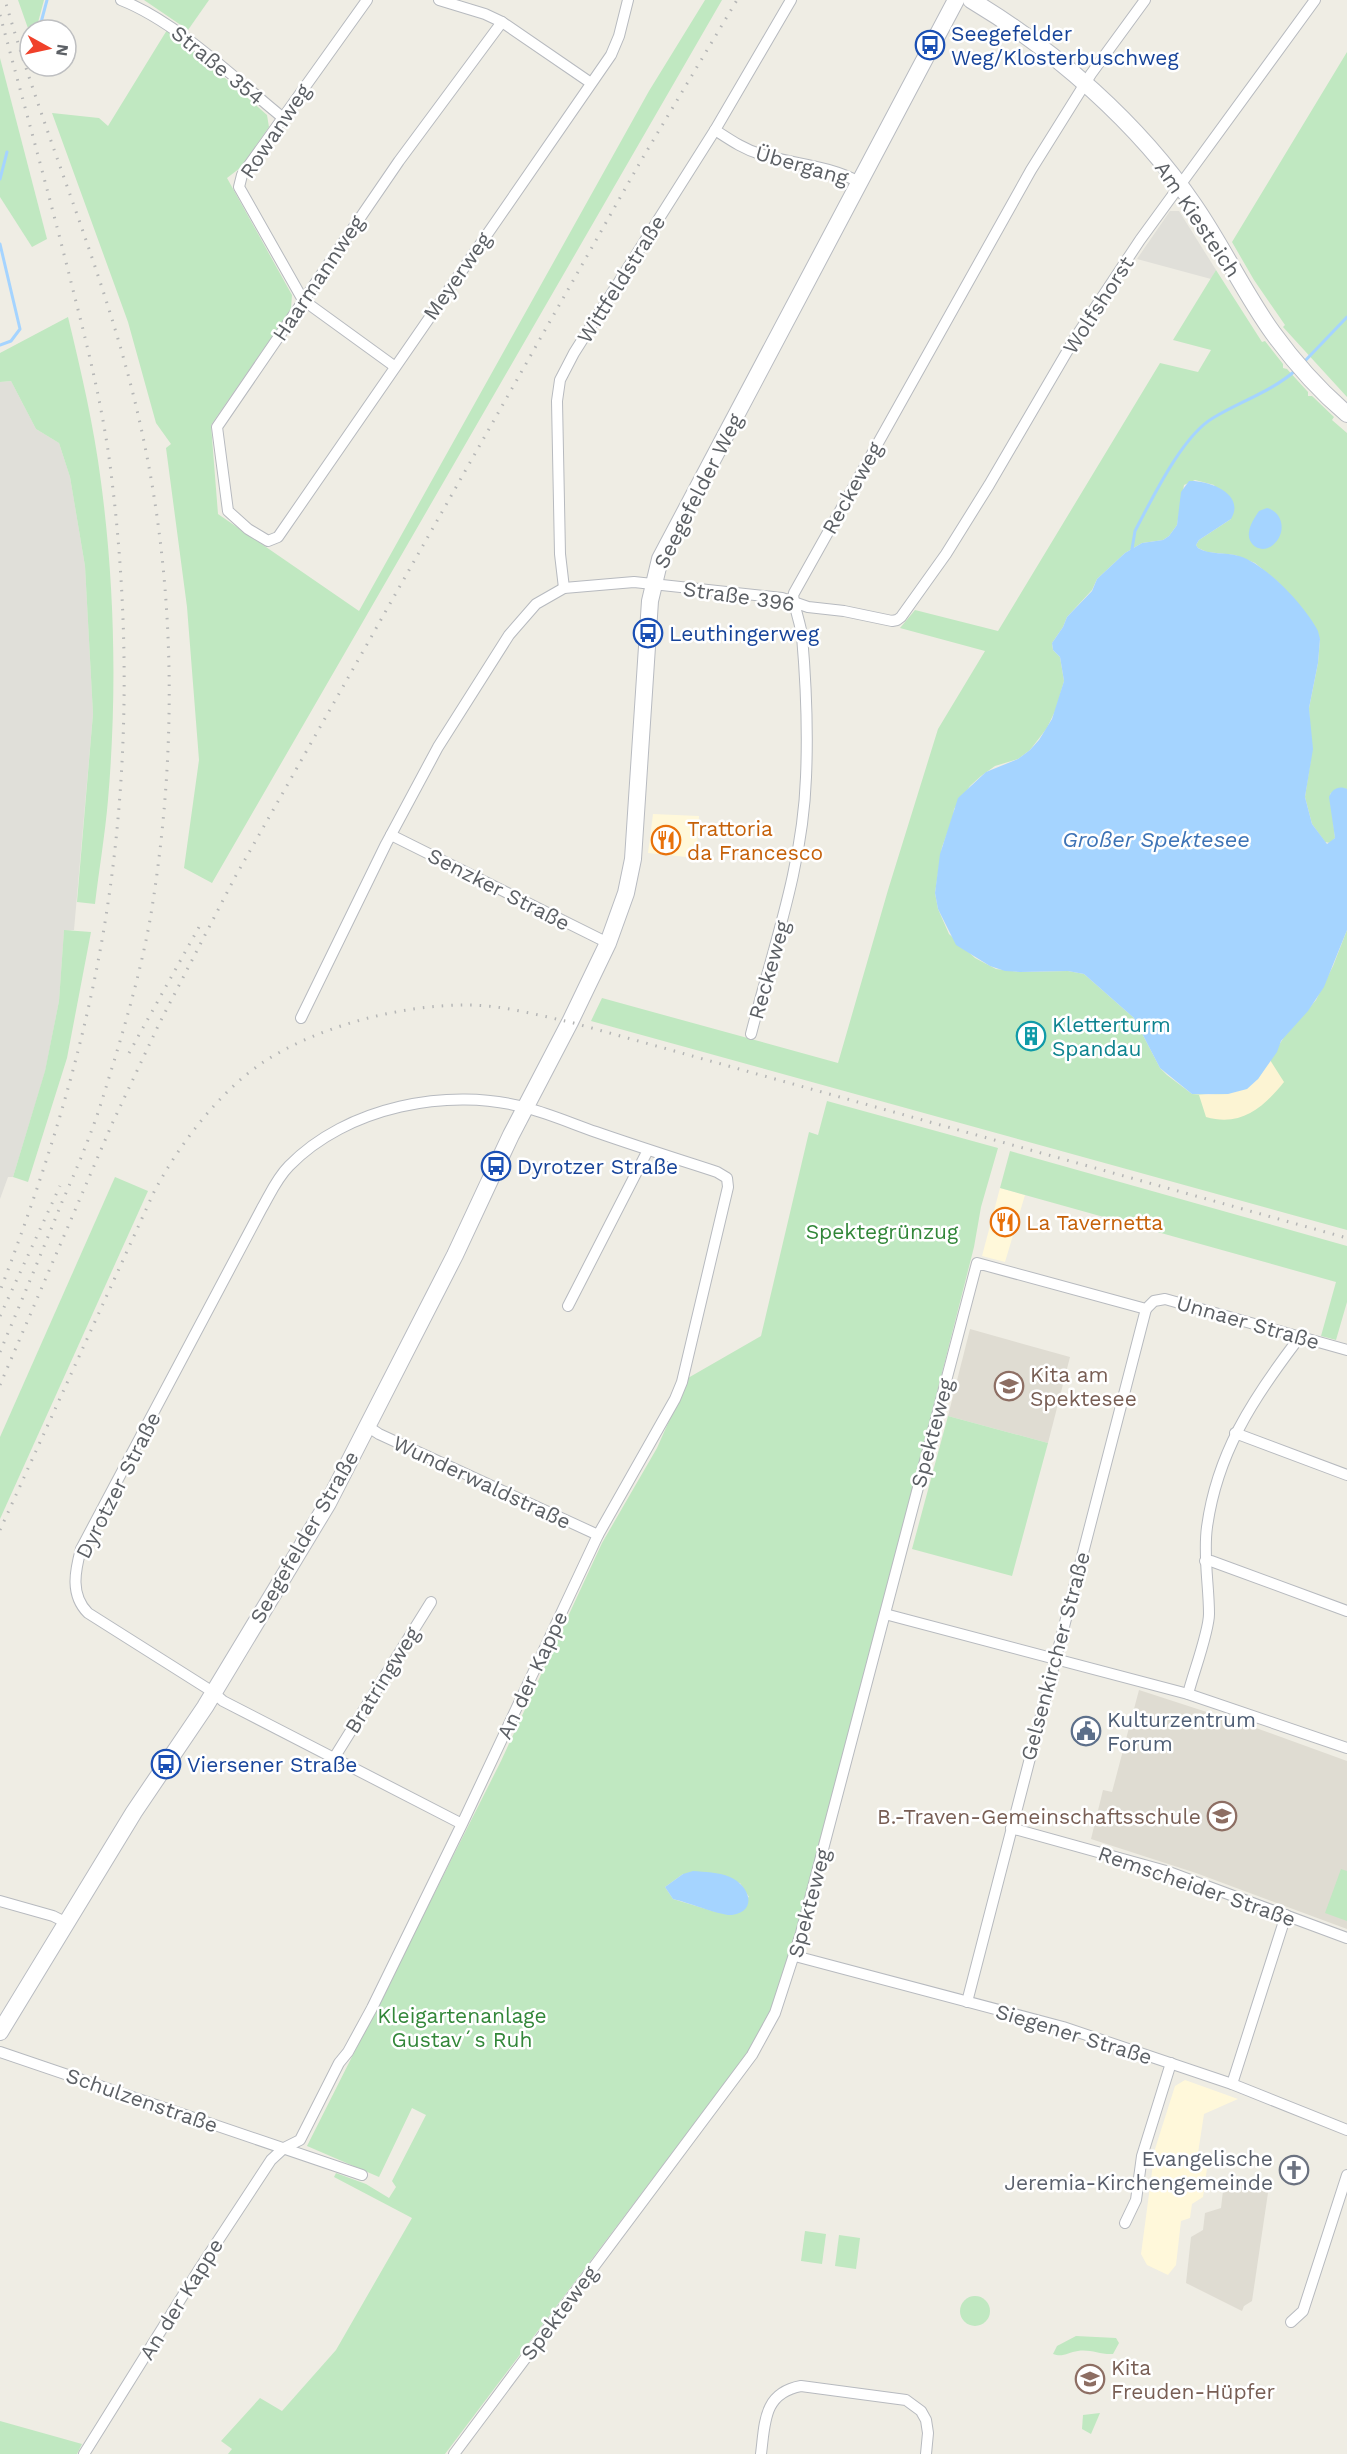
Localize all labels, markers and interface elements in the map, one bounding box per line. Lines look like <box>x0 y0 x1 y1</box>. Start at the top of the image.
north arrow <box>18 18 78 78</box>
street label: Straße 354 <box>167 20 269 110</box>
place label: Seegefelder Weg/Klosterbuschweg <box>951 21 1179 70</box>
bus stop icon: Seegefelder Weg/Klosterbuschweg <box>914 29 946 61</box>
text: N <box>52 43 73 57</box>
street label: Rowanweg <box>234 78 316 183</box>
street label: Übergang <box>753 140 852 190</box>
street label: Am Kiesteich <box>1150 156 1246 282</box>
street label: Haarmannweg <box>267 210 370 345</box>
street label: Wittfeldstraße <box>572 210 670 348</box>
street label: Meyerweg <box>418 227 497 325</box>
street label: Wolfshorst <box>1057 251 1139 359</box>
street label: Seegefelder Weg <box>648 409 748 572</box>
street label: Reckeweg <box>816 437 888 538</box>
street label: Straße 396 <box>681 576 797 616</box>
bus stop icon: Leuthingerweg <box>632 617 664 649</box>
place label: Leuthingerweg <box>669 621 820 646</box>
place label: Trattoria da Francesco <box>687 816 823 865</box>
restaurant icon: Trattoria da Francesco <box>650 824 682 856</box>
water label: Großer Spektesee <box>1062 827 1250 852</box>
street label: Senzker Straße <box>424 842 574 936</box>
street label: Reckeweg <box>743 917 795 1022</box>
place label: Kletterturm Spandau <box>1052 1012 1171 1061</box>
building icon: Kletterturm Spandau <box>1015 1020 1047 1052</box>
bus stop icon: Dyrotzer Straße <box>480 1150 512 1182</box>
place label: Dyrotzer Straße <box>517 1154 678 1179</box>
restaurant icon: La Tavernetta <box>989 1206 1021 1238</box>
place label: La Tavernetta <box>1026 1210 1163 1235</box>
park label: Spektegrünzug <box>806 1219 959 1244</box>
street label: Unnaer Straße <box>1174 1290 1322 1354</box>
place label: Kita am Spektesee <box>1030 1362 1137 1411</box>
school or university icon: Kita am Spektesee <box>993 1370 1025 1402</box>
street label: Spekteweg <box>905 1375 959 1490</box>
street label: Dyrotzer Straße <box>70 1408 166 1562</box>
street label: Wunderwaldstraße <box>389 1430 575 1534</box>
street label: Seegefelder Straße <box>244 1446 364 1628</box>
street label: Gelsenkircher Straße <box>1015 1549 1095 1763</box>
street label: An der Kappe <box>491 1607 573 1743</box>
street label: Bratringweg <box>339 1621 425 1738</box>
place label: Kulturzentrum Forum <box>1107 1707 1256 1756</box>
public building icon: Kulturzentrum Forum <box>1070 1715 1102 1747</box>
bus stop icon: Viersener Straße <box>150 1748 182 1780</box>
place label: Viersener Straße <box>187 1752 357 1777</box>
school or university icon: B.-Traven-Gemeinschaftsschule <box>1206 1800 1238 1832</box>
place label: B.-Traven-Gemeinschaftsschule <box>877 1804 1201 1829</box>
street label: Remscheider Straße <box>1095 1840 1299 1932</box>
street label: Spekteweg <box>782 1845 836 1960</box>
street label: Siegener Straße <box>993 1998 1155 2070</box>
park label: Kleigartenanlage Gustav´s Ruh <box>377 2003 547 2052</box>
street label: Schulzenstraße <box>63 2062 221 2138</box>
place label: Evangelische Jeremia-Kirchengemeinde <box>1004 2146 1273 2195</box>
church icon: Evangelische Jeremia-Kirchengemeinde <box>1278 2154 1310 2186</box>
street label: An der Kappe <box>134 2234 228 2364</box>
street label: Spekteweg <box>515 2260 603 2365</box>
place label: Kita Freuden-Hüpfer <box>1111 2355 1276 2404</box>
school or university icon: Kita Freuden-Hüpfer <box>1074 2363 1106 2395</box>

